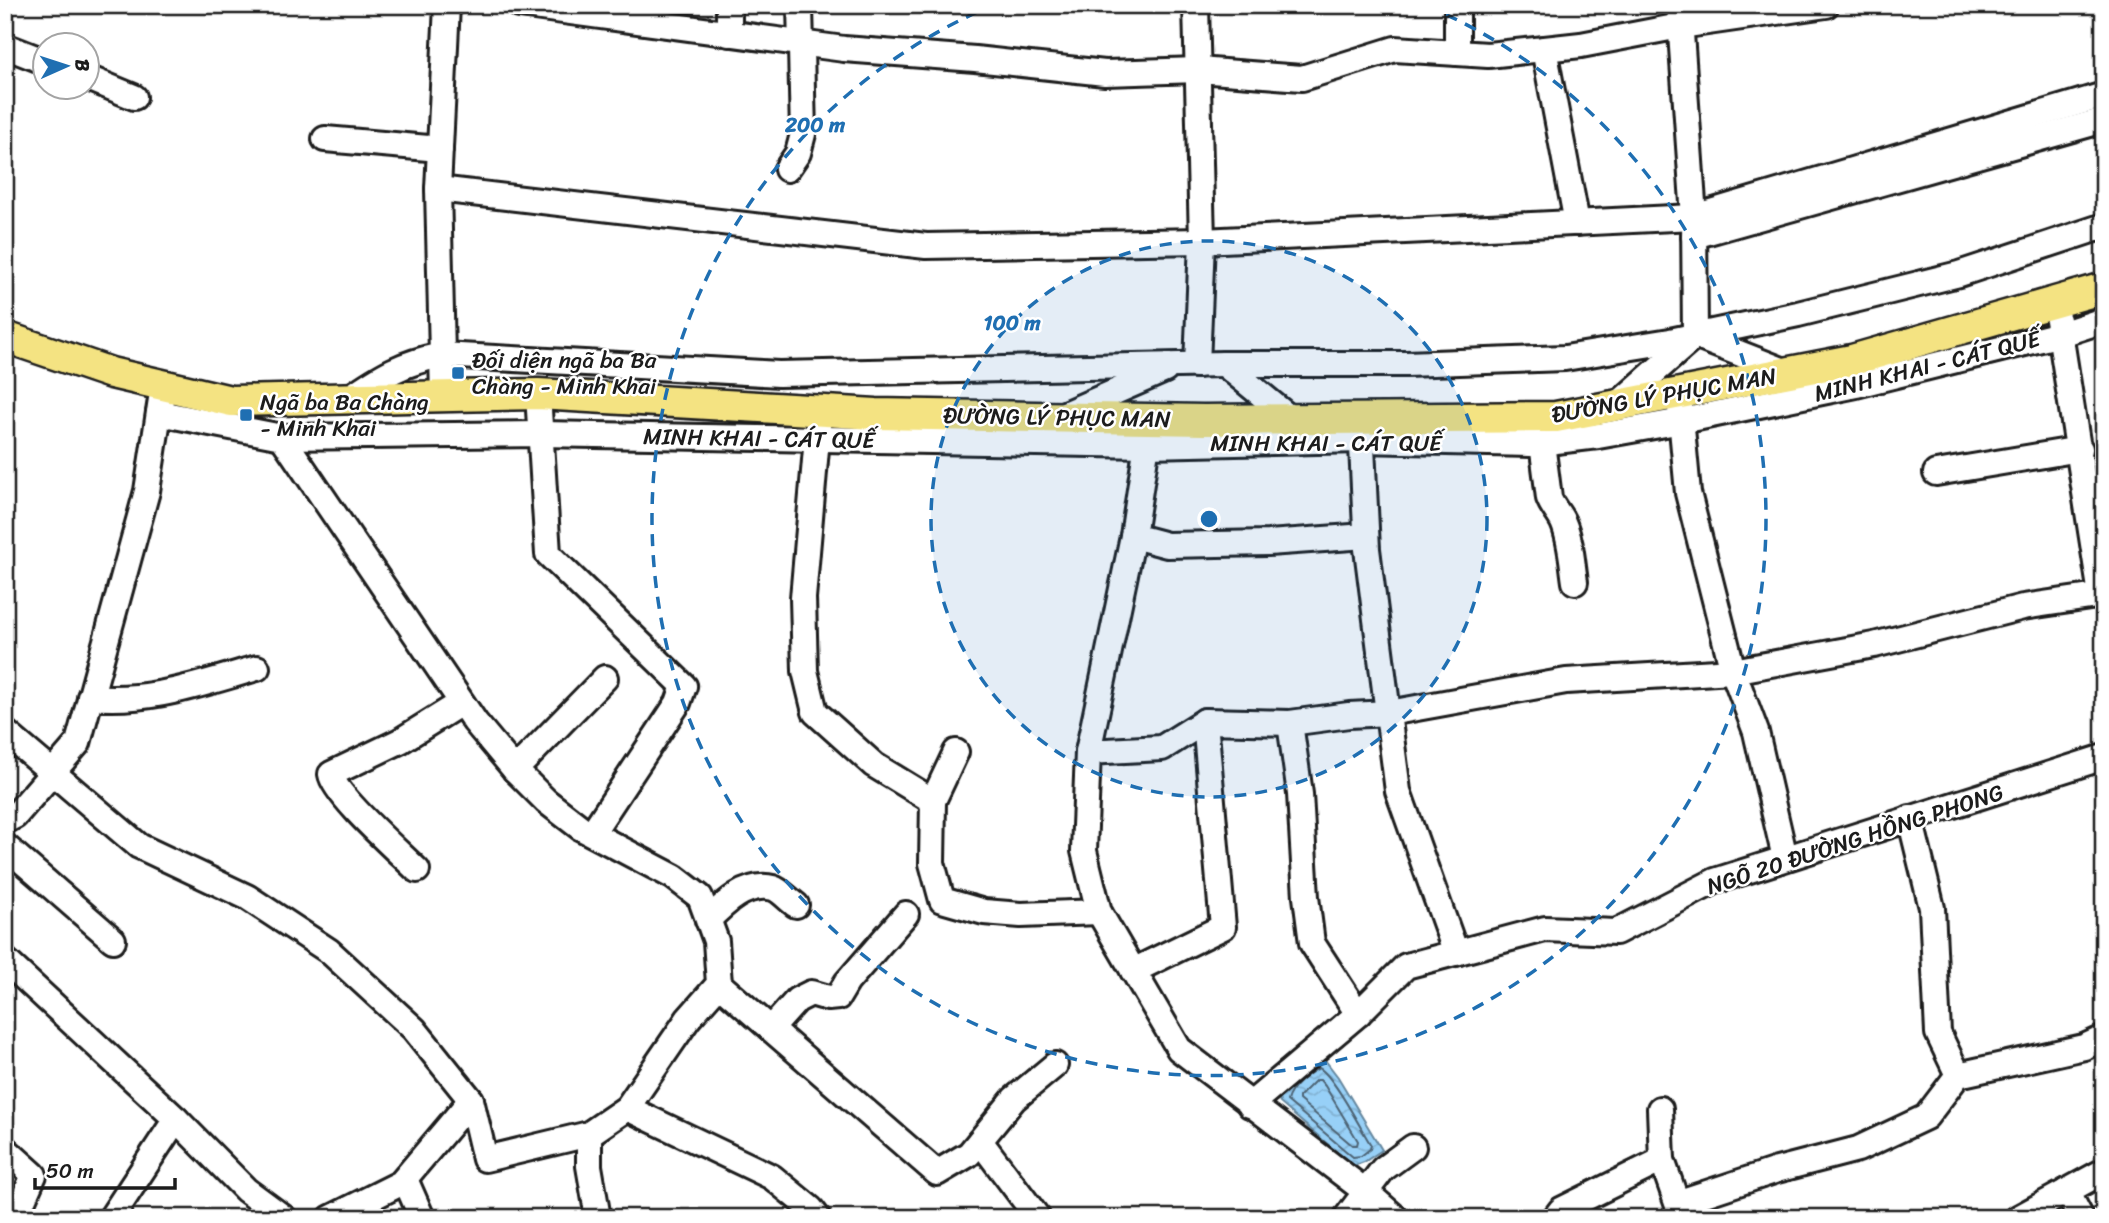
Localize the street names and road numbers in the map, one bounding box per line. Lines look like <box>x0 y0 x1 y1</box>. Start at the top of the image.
street label: MINH KHAI - CÁT QUẾ <box>1810 318 2049 414</box>
street label: ĐƯỜNG LÝ PHỤC MAN <box>1548 356 1780 435</box>
street label: ĐƯỜNG LÝ PHỤC MAN <box>943 395 1171 440</box>
street label: MINH KHAI - CÁT QUẾ <box>643 416 879 461</box>
street label: MINH KHAI - CÁT QUẾ <box>1210 423 1446 464</box>
street label: NGÕ 20 ĐƯỜNG HỒNG PHONG <box>1701 772 2009 907</box>

